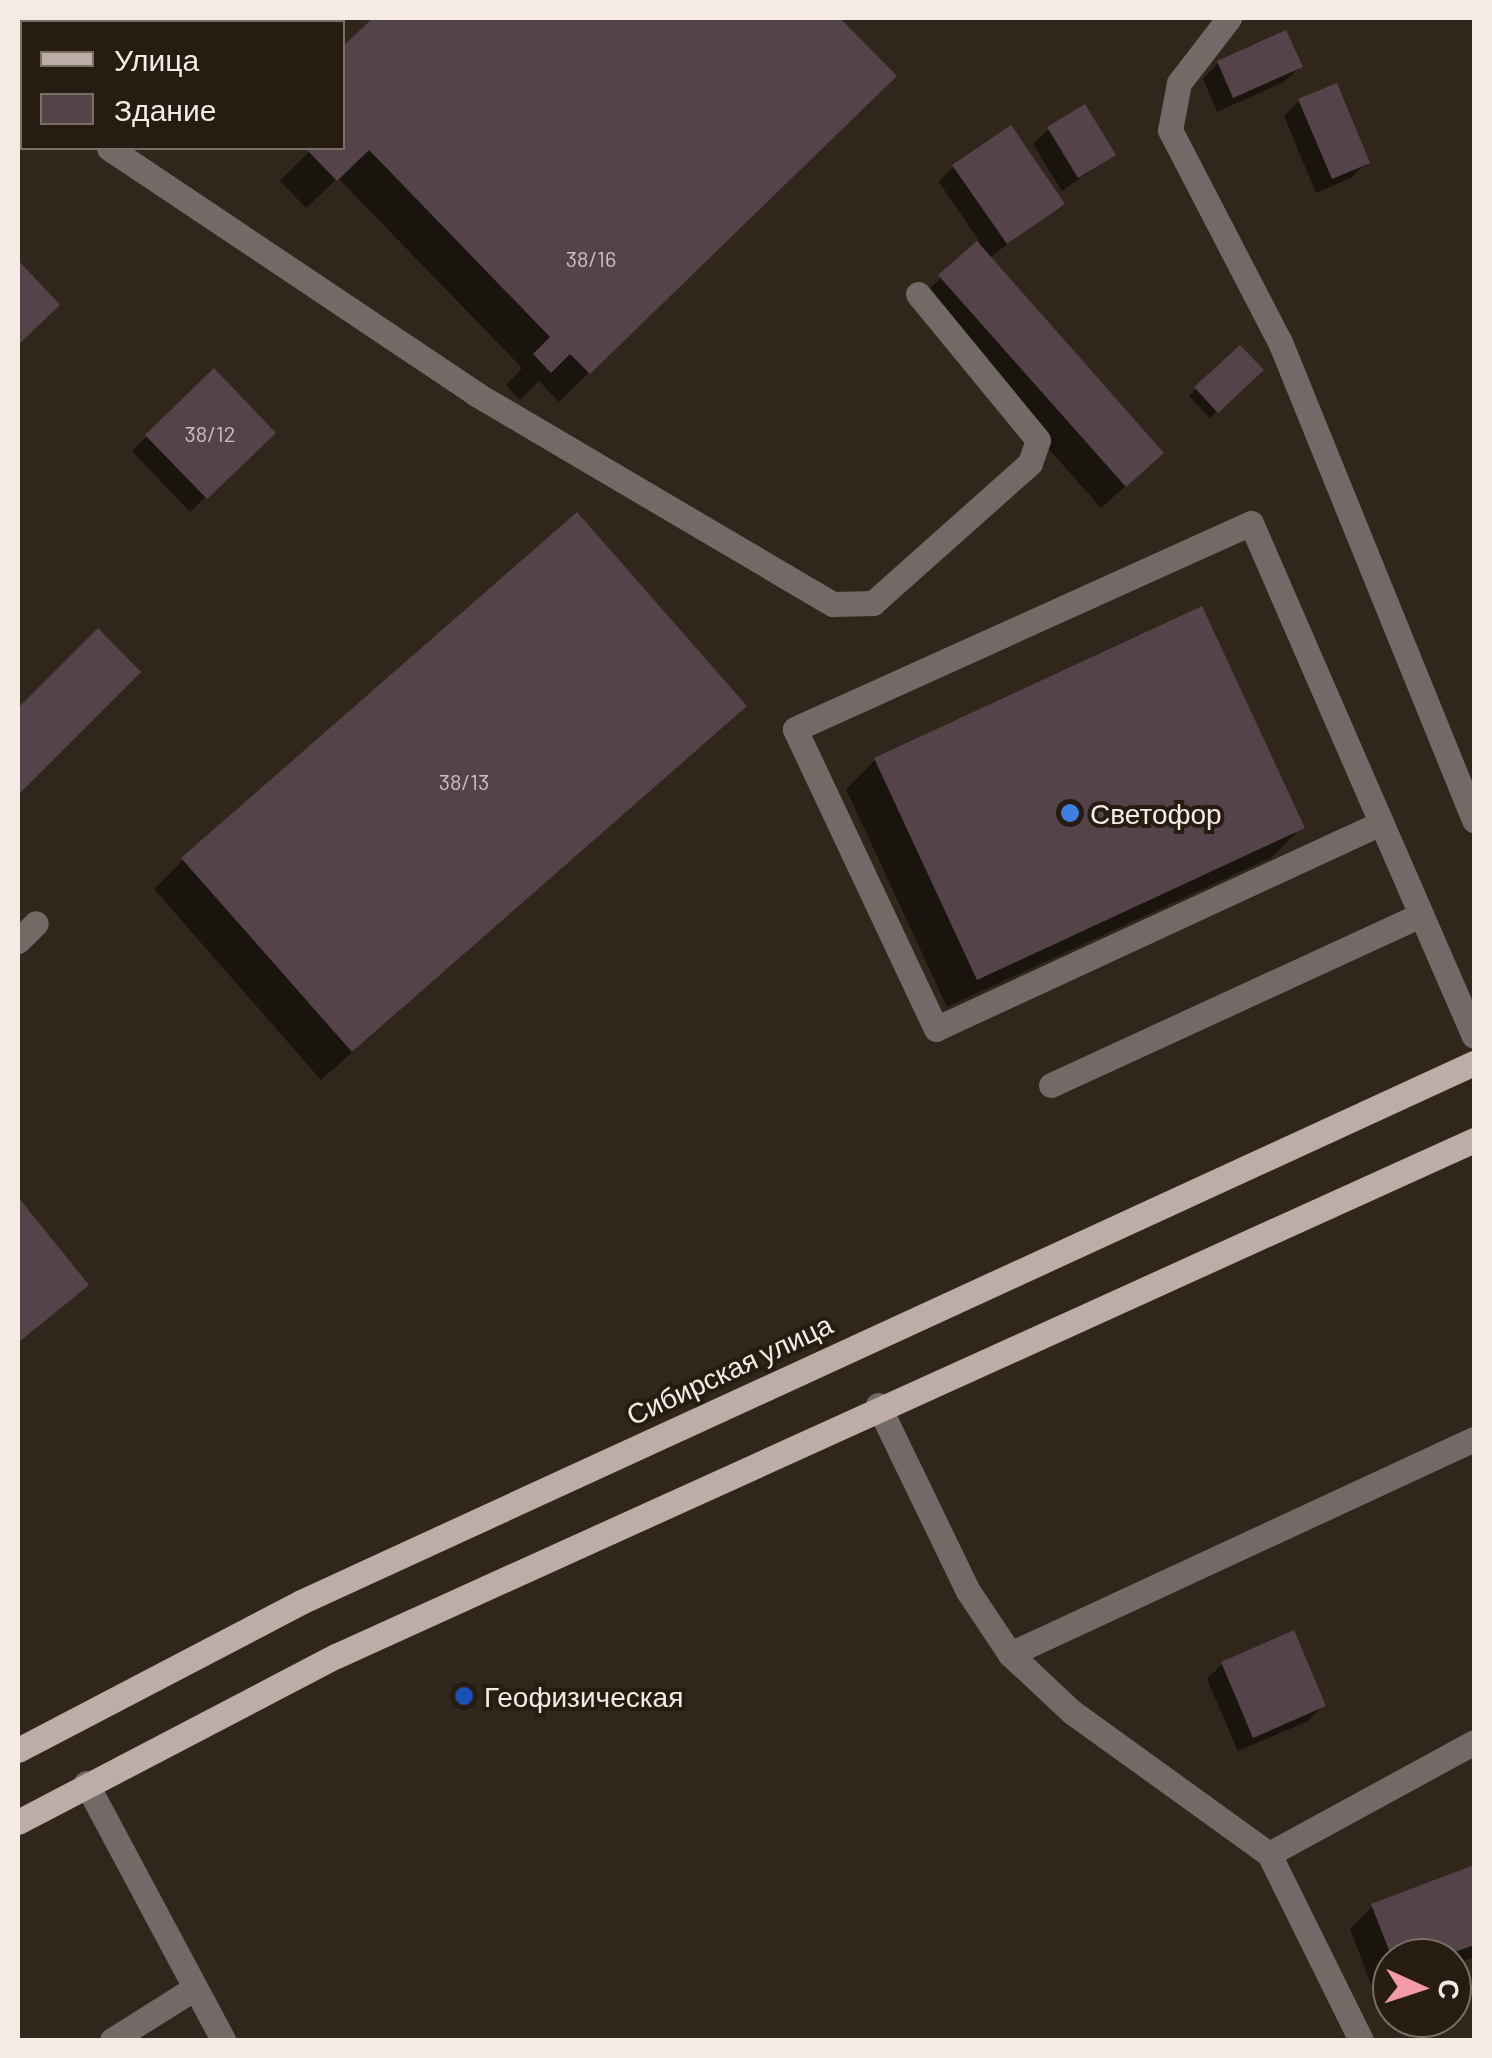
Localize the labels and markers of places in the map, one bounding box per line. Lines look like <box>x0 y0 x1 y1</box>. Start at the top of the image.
place label: Светофор <box>1090 796 1222 830</box>
marker: Светофор <box>1059 802 1081 824</box>
place label: Геофизическая <box>484 1679 683 1713</box>
marker: Геофизическая <box>453 1685 475 1707</box>

